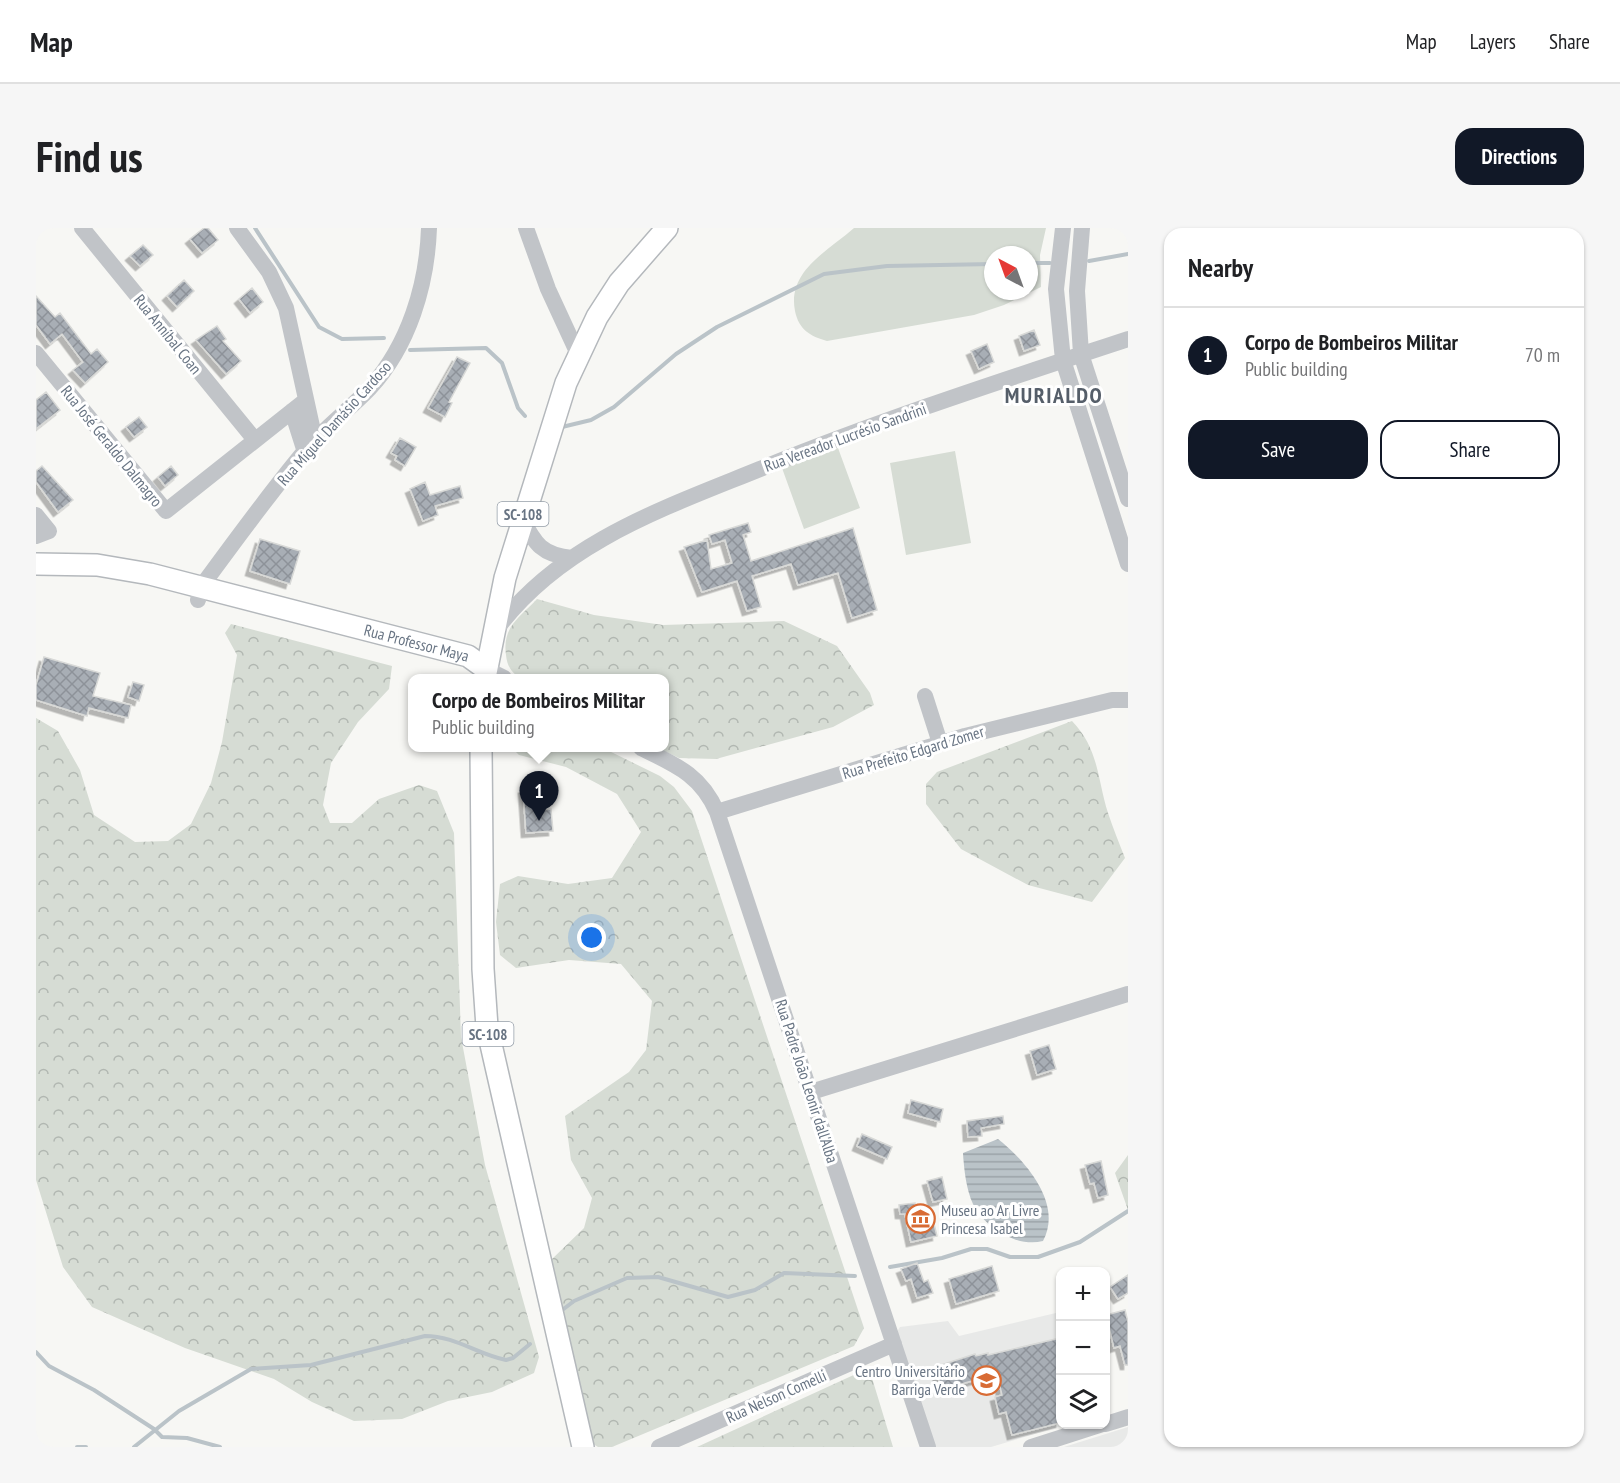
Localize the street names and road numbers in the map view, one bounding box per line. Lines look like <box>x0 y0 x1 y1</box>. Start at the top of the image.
street label: Rua Anníbal Coan <box>130 290 206 378</box>
street label: Rua Miguel Damásio Cardoso <box>273 357 395 489</box>
street label: Rua José Geraldo Dalmagro <box>57 381 167 511</box>
street label: Rua Vereador Lucrésio Sandrini <box>761 398 929 476</box>
road number: SC-108 <box>498 502 548 526</box>
street label: Rua Professor Maya <box>362 620 471 666</box>
street label: Rua Prefeito Edgard Zomer <box>840 721 987 783</box>
street label: Rua Padre João Leonir dall'Alba <box>771 997 843 1165</box>
road number: SC-108 <box>462 1022 514 1046</box>
street label: Rua Nelson Comelli <box>723 1365 829 1427</box>

